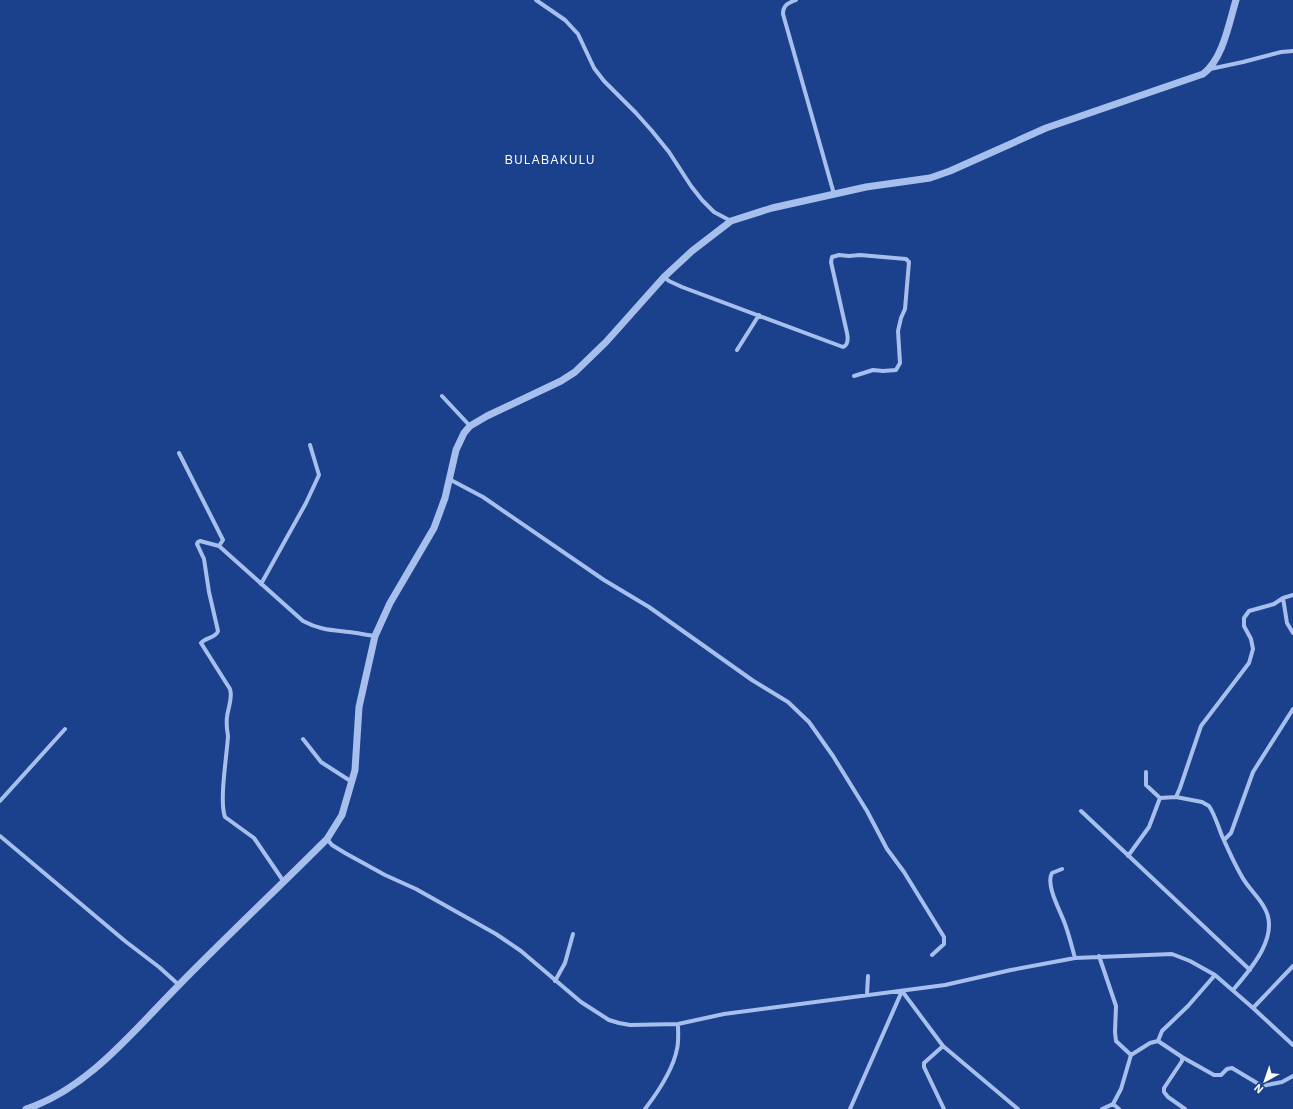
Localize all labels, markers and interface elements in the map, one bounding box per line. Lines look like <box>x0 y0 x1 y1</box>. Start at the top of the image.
district label: BULABAKULU <box>504 151 596 168</box>
north arrow <box>1245 1061 1285 1101</box>
text: N <box>1251 1081 1266 1097</box>

